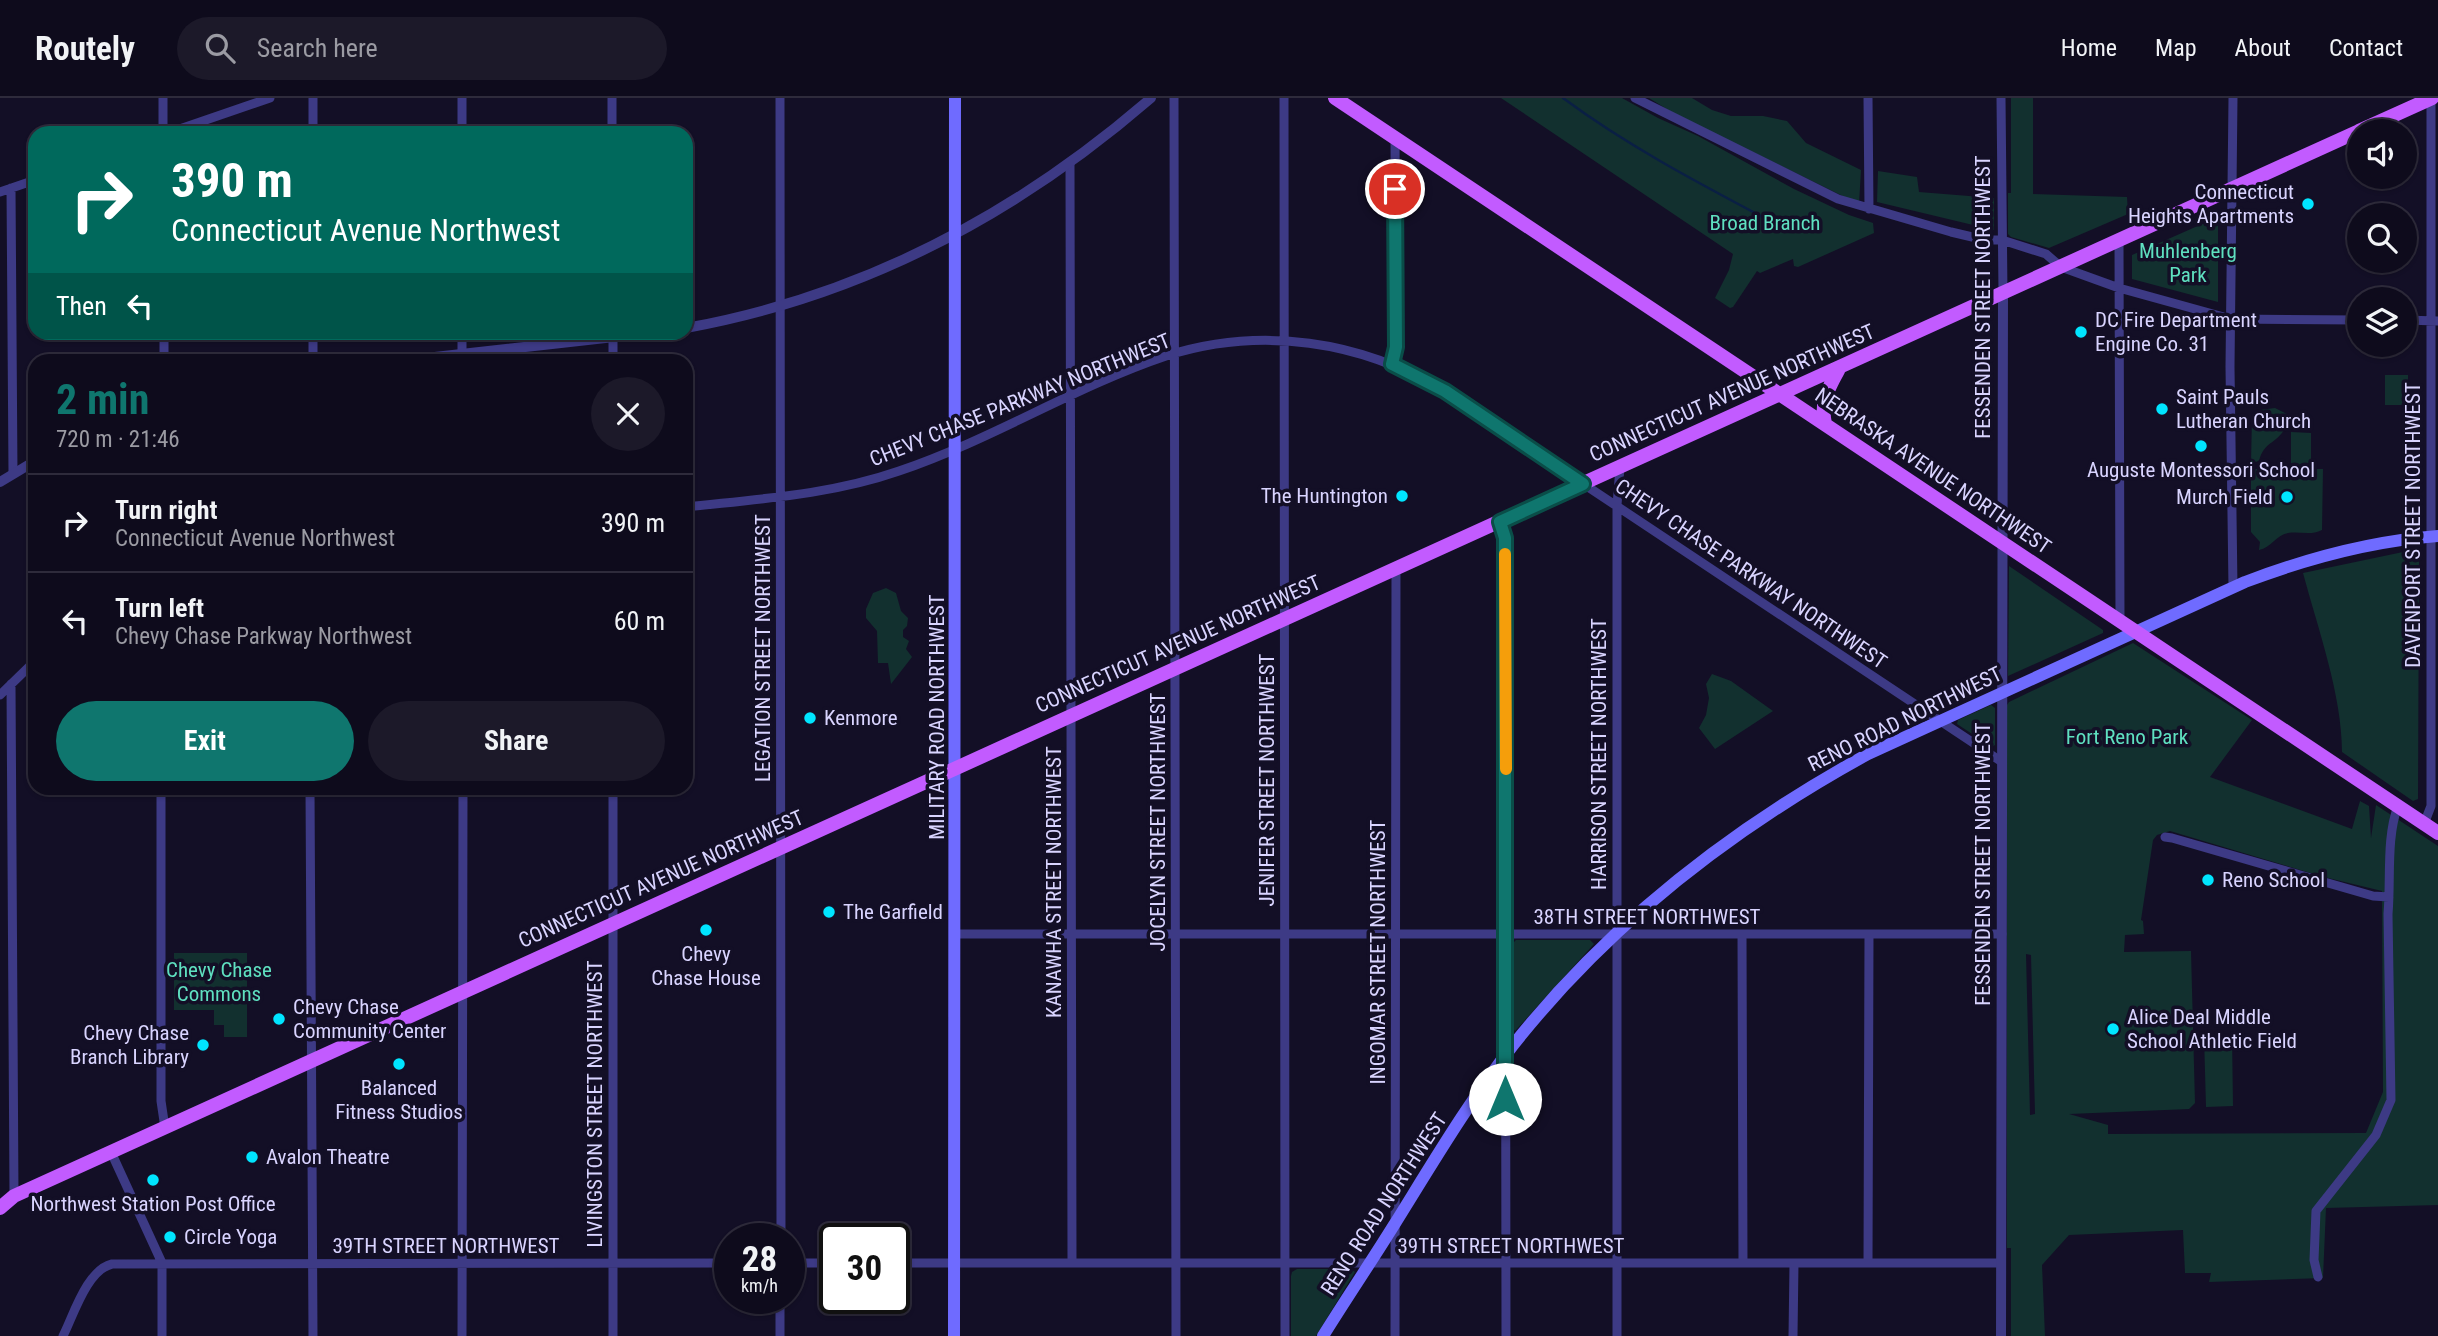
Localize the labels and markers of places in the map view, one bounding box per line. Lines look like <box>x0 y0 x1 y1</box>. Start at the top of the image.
pin <box>1365 159 1425 219</box>
place label: Connecticut Heights Apartments <box>2128 180 2294 228</box>
marker: Connecticut Heights Apartments <box>2300 196 2316 212</box>
place label: DC Fire Department Engine Co. 31 <box>2095 308 2257 356</box>
marker: DC Fire Department Engine Co. 31 <box>2073 324 2089 340</box>
place label: Saint Pauls Lutheran Church <box>2176 385 2311 433</box>
marker: Saint Pauls Lutheran Church <box>2154 401 2170 417</box>
marker: Auguste Montessori School <box>2193 438 2209 454</box>
place label: Auguste Montessori School <box>2087 458 2315 482</box>
place label: The Huntington <box>1261 484 1388 508</box>
place label: Murch Field <box>2176 485 2273 509</box>
marker: The Huntington <box>1394 488 1410 504</box>
marker: Murch Field <box>2279 489 2295 505</box>
place label: Kenmore <box>824 706 898 730</box>
marker: Kenmore <box>802 710 818 726</box>
place label: Reno School <box>2222 868 2325 892</box>
marker: Reno School <box>2200 872 2216 888</box>
place label: The Garfield <box>843 900 943 924</box>
marker: The Garfield <box>821 904 837 920</box>
marker: Chevy Chase House <box>698 922 714 938</box>
place label: Chevy Chase House <box>651 942 761 990</box>
place label: Chevy Chase Community Center <box>293 995 446 1043</box>
place label: Alice Deal Middle School Athletic Field <box>2127 1005 2297 1053</box>
marker: Chevy Chase Community Center <box>271 1011 287 1027</box>
place label: Chevy Chase Branch Library <box>70 1021 189 1069</box>
marker: Alice Deal Middle School Athletic Field <box>2105 1021 2121 1037</box>
marker: Chevy Chase Branch Library <box>195 1037 211 1053</box>
marker: Balanced Fitness Studios <box>391 1056 407 1072</box>
place label: Balanced Fitness Studios <box>335 1076 463 1124</box>
place label: Avalon Theatre <box>266 1145 390 1169</box>
marker: Avalon Theatre <box>244 1149 260 1165</box>
marker: Northwest Station Post Office <box>145 1172 161 1188</box>
place label: Northwest Station Post Office <box>30 1192 276 1216</box>
place label: Circle Yoga <box>184 1225 277 1249</box>
marker: Circle Yoga <box>162 1229 178 1245</box>

